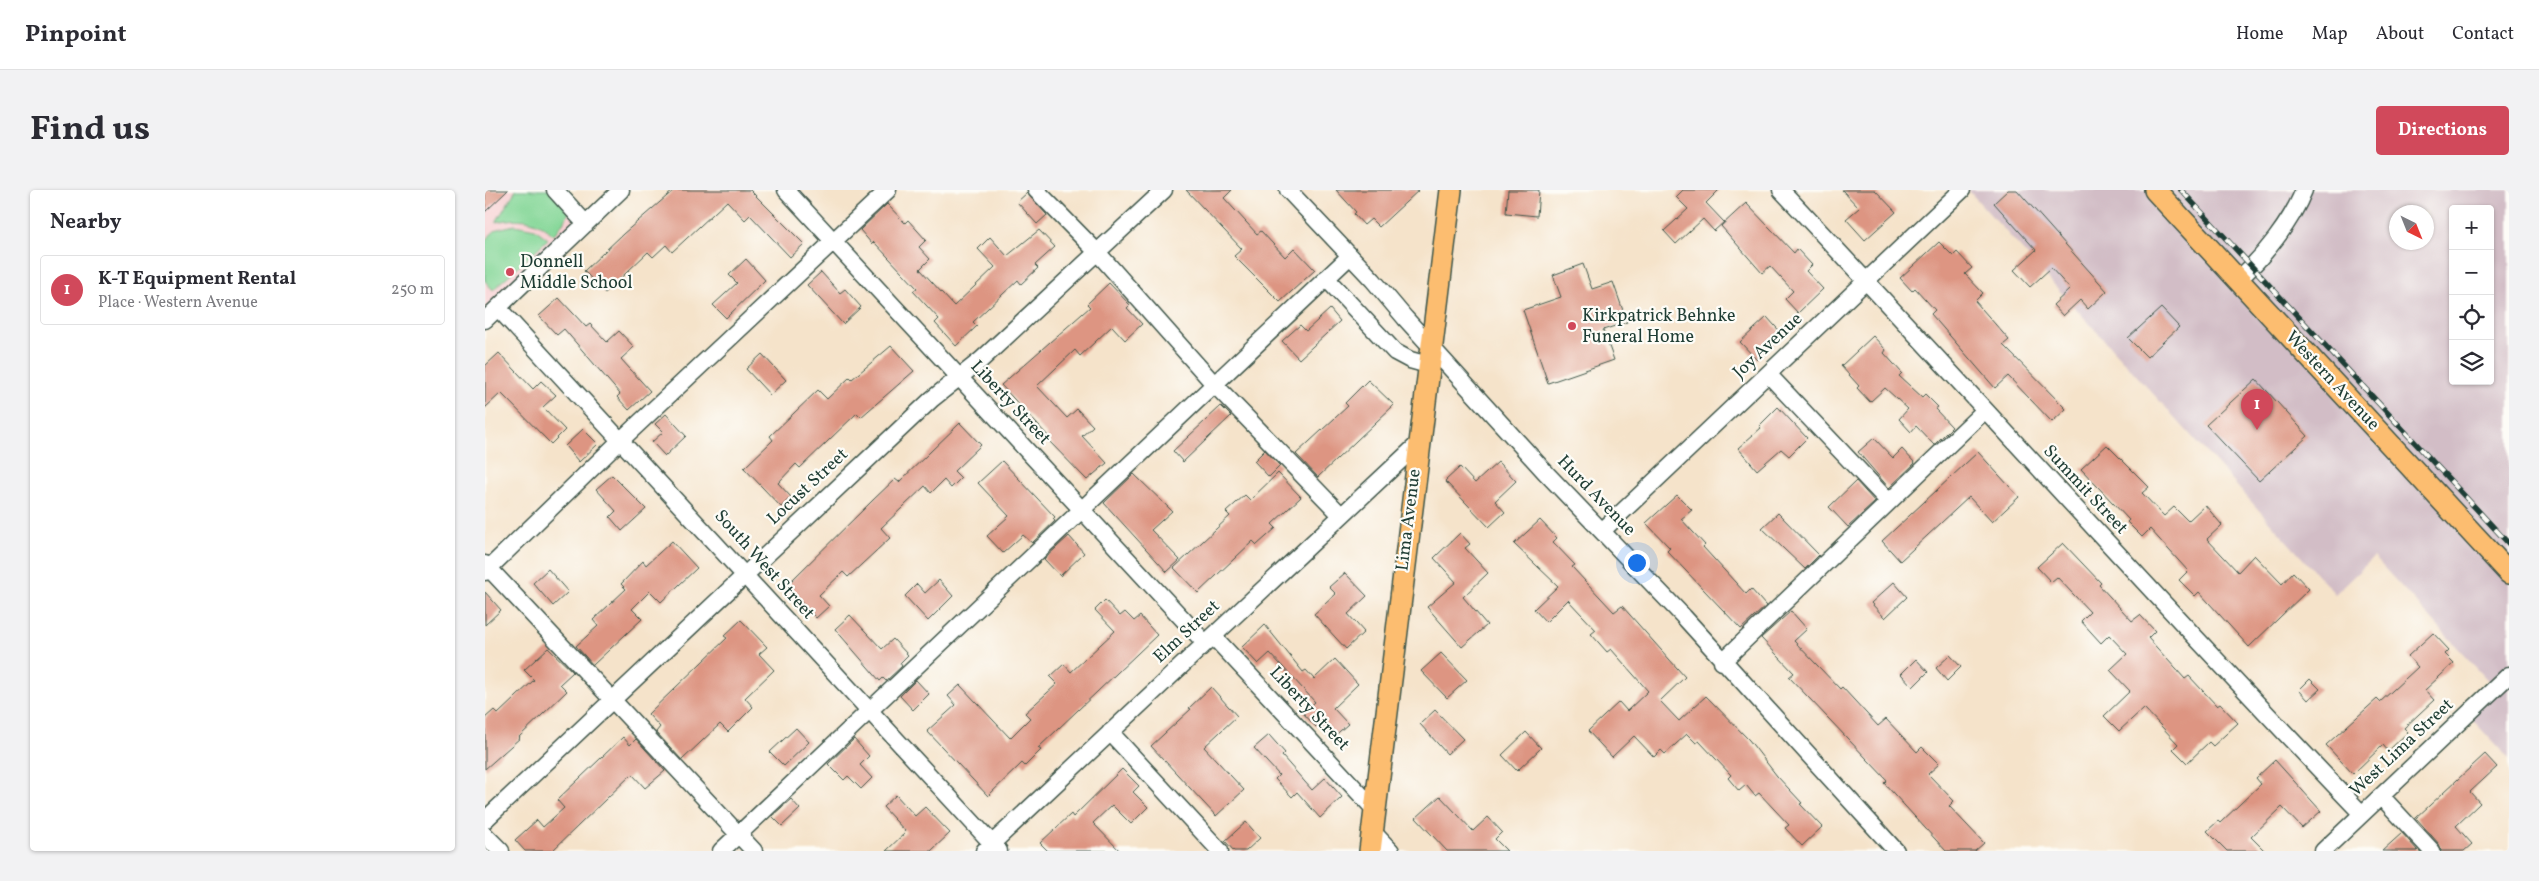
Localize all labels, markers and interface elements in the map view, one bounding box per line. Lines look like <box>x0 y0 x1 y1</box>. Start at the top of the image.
text: Pinpoint <box>25 18 127 52</box>
text: Home <box>2236 22 2284 47</box>
text: Map <box>2312 22 2348 47</box>
text: About <box>2376 22 2424 47</box>
text: Contact <box>2452 22 2514 47</box>
text: Find us <box>30 106 150 154</box>
button: Directions <box>2376 106 2509 155</box>
north arrow <box>2389 205 2434 250</box>
map controls <box>2449 205 2494 385</box>
button: + <box>2449 205 2494 250</box>
text: Nearby <box>50 208 121 237</box>
place label: Donnell Middle School <box>520 250 633 296</box>
button: − <box>2449 250 2494 295</box>
text: K-T Equipment Rental <box>98 266 296 292</box>
marker: Donnell Middle School <box>504 266 516 278</box>
text: 1 <box>64 279 70 301</box>
text: 250 m <box>391 279 434 301</box>
text: Place · Western Avenue <box>98 292 258 314</box>
button: locate <box>2449 295 2494 340</box>
place label: Kirkpatrick Behnke Funeral Home <box>1582 304 1736 350</box>
street label: Joy Avenue <box>1728 307 1808 385</box>
marker: Kirkpatrick Behnke Funeral Home <box>1566 320 1578 332</box>
street label: Western Avenue <box>2279 326 2385 436</box>
button: layers <box>2449 340 2494 385</box>
street label: Liberty Street <box>964 355 1056 451</box>
pin: 1 <box>2241 389 2273 430</box>
street label: Summit Street <box>2037 440 2133 540</box>
street label: Locust Street <box>762 443 854 531</box>
street label: Hurd Avenue <box>1551 450 1641 542</box>
street label: Lima Avenue <box>1390 467 1428 573</box>
street label: South West Street <box>708 505 820 625</box>
your location <box>1624 550 1650 576</box>
street label: Elm Street <box>1148 595 1226 669</box>
street label: Liberty Street <box>1263 661 1355 757</box>
street label: West Lima Street <box>2344 693 2460 803</box>

